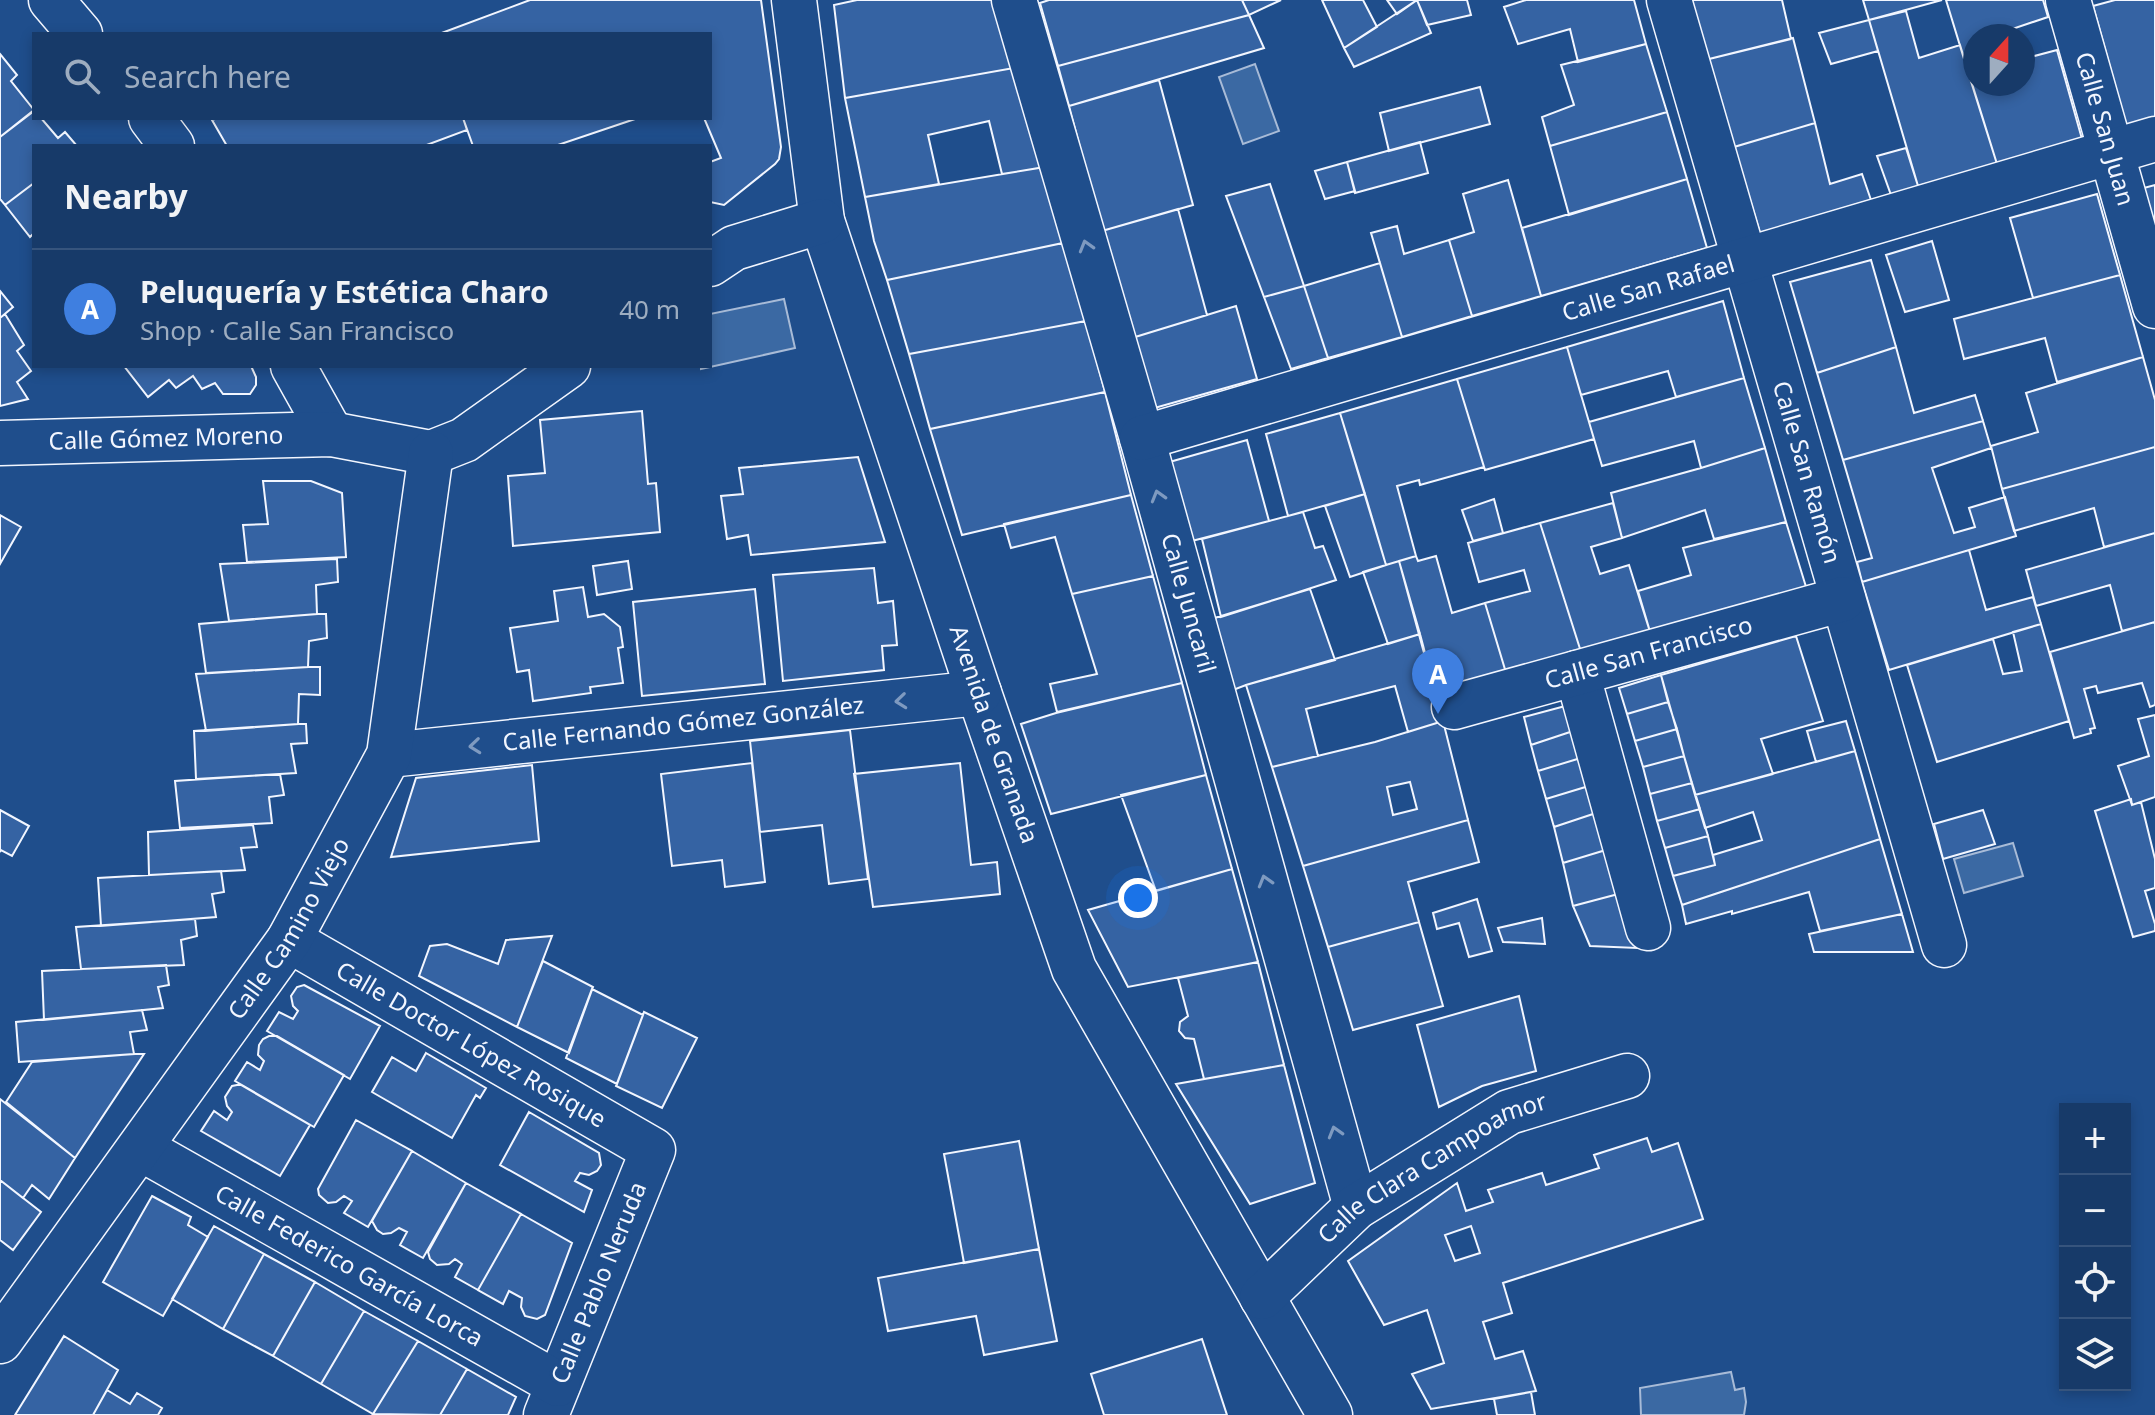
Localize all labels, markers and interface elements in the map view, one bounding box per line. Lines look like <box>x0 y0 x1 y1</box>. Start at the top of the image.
north arrow <box>1963 24 2035 96</box>
search box <box>32 32 712 120</box>
street label: Calle San Juan <box>2069 48 2144 209</box>
icon: search <box>60 54 104 98</box>
text: Search here <box>124 56 291 97</box>
text: Nearby <box>64 173 188 219</box>
one-way arrow <box>1079 240 1095 254</box>
street label: Calle San Rafael <box>1558 246 1738 328</box>
text: Peluquería y Estética Charo <box>140 271 549 312</box>
text: A <box>81 291 99 327</box>
text: 40 m <box>619 291 680 327</box>
text: Shop · Calle San Francisco <box>140 312 454 348</box>
street label: Calle San Ramón <box>1766 377 1850 567</box>
street label: Calle Gómez Moreno <box>48 417 284 457</box>
one-way arrow <box>1150 490 1167 504</box>
street label: Calle Juncaril <box>1154 529 1225 677</box>
street label: Calle San Francisco <box>1541 607 1756 696</box>
street label: Avenida de Granada <box>943 621 1047 847</box>
pin: A <box>1412 648 1464 714</box>
street label: Calle Fernando Gómez González <box>501 687 866 758</box>
one-way arrow <box>894 693 907 710</box>
one-way arrow <box>468 738 481 755</box>
street label: Calle Camino Viejo <box>219 831 356 1026</box>
one-way arrow <box>1258 875 1274 889</box>
your location <box>1118 878 1158 918</box>
street label: Calle Doctor López Rosique <box>331 953 613 1135</box>
street label: Calle Clara Campoamor <box>1310 1084 1550 1250</box>
map controls <box>2059 1103 2131 1391</box>
button: + <box>2059 1103 2131 1175</box>
one-way arrow <box>1328 1125 1344 1139</box>
button: − <box>2059 1175 2131 1247</box>
street label: Calle Federico García Lorca <box>210 1176 490 1354</box>
street label: Calle Pablo Neruda <box>542 1176 653 1388</box>
button: locate <box>2059 1247 2131 1319</box>
button: layers <box>2059 1319 2131 1391</box>

